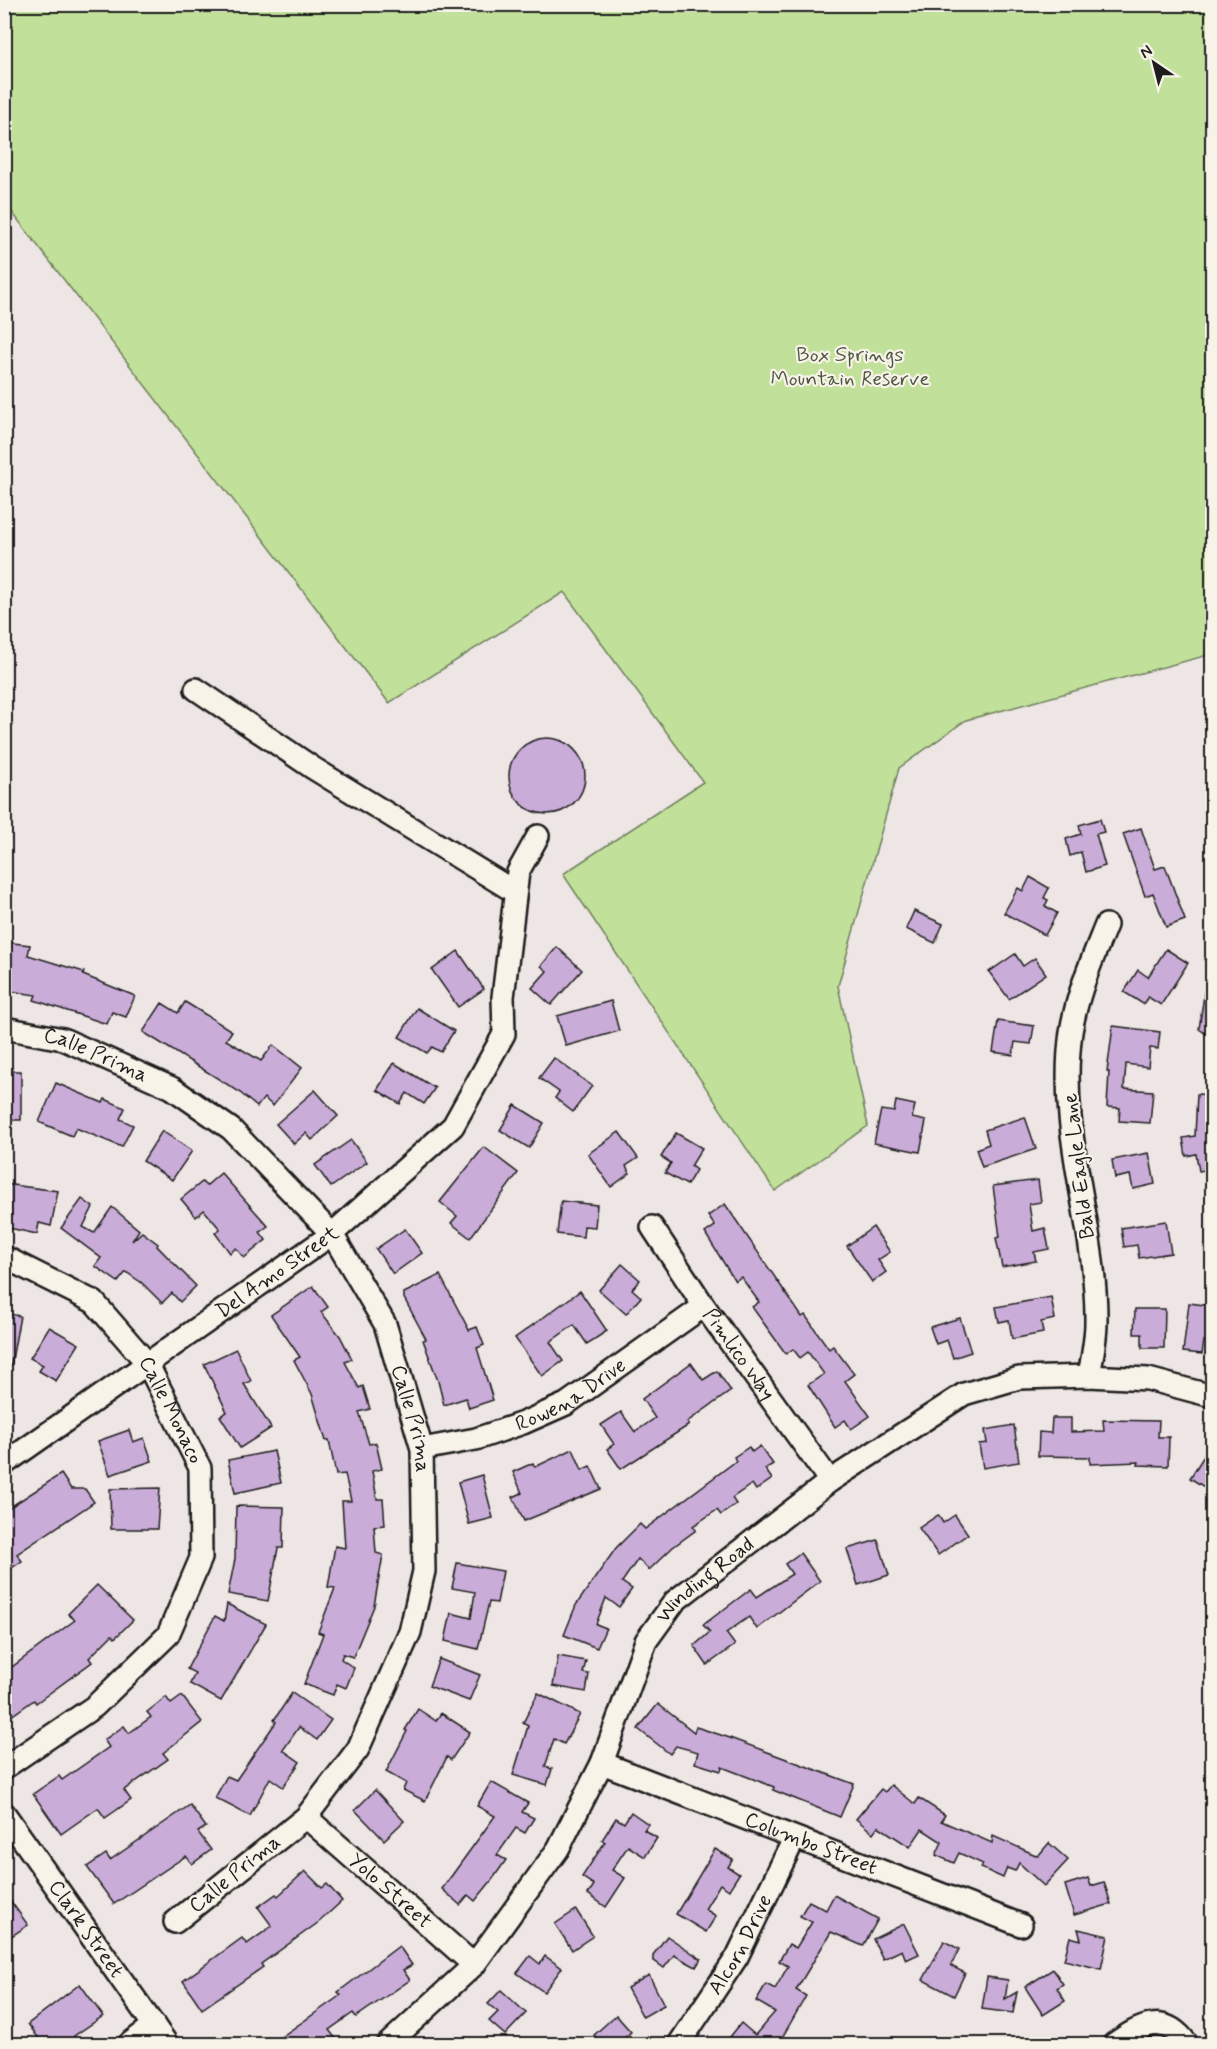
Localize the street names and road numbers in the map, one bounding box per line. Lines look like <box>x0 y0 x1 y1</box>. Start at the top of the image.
street label: Calle Prima <box>41 1022 152 1089</box>
street label: Bald Eagle Lane <box>1056 1091 1102 1241</box>
street label: Del Amo Street <box>210 1219 345 1325</box>
street label: Pimlico Way <box>696 1303 781 1406</box>
street label: Calle Monaco <box>132 1351 210 1468</box>
street label: Rowena Drive <box>512 1352 632 1438</box>
street label: Calle Prima <box>384 1361 436 1473</box>
street label: Winding Road <box>649 1531 760 1629</box>
street label: Columbo Street <box>741 1805 881 1882</box>
street label: Calle Prima <box>183 1828 287 1920</box>
street label: Yolo Street <box>343 1847 438 1935</box>
street label: Clark Street <box>42 1875 130 1984</box>
street label: Alcorn Drive <box>702 1890 779 2000</box>

